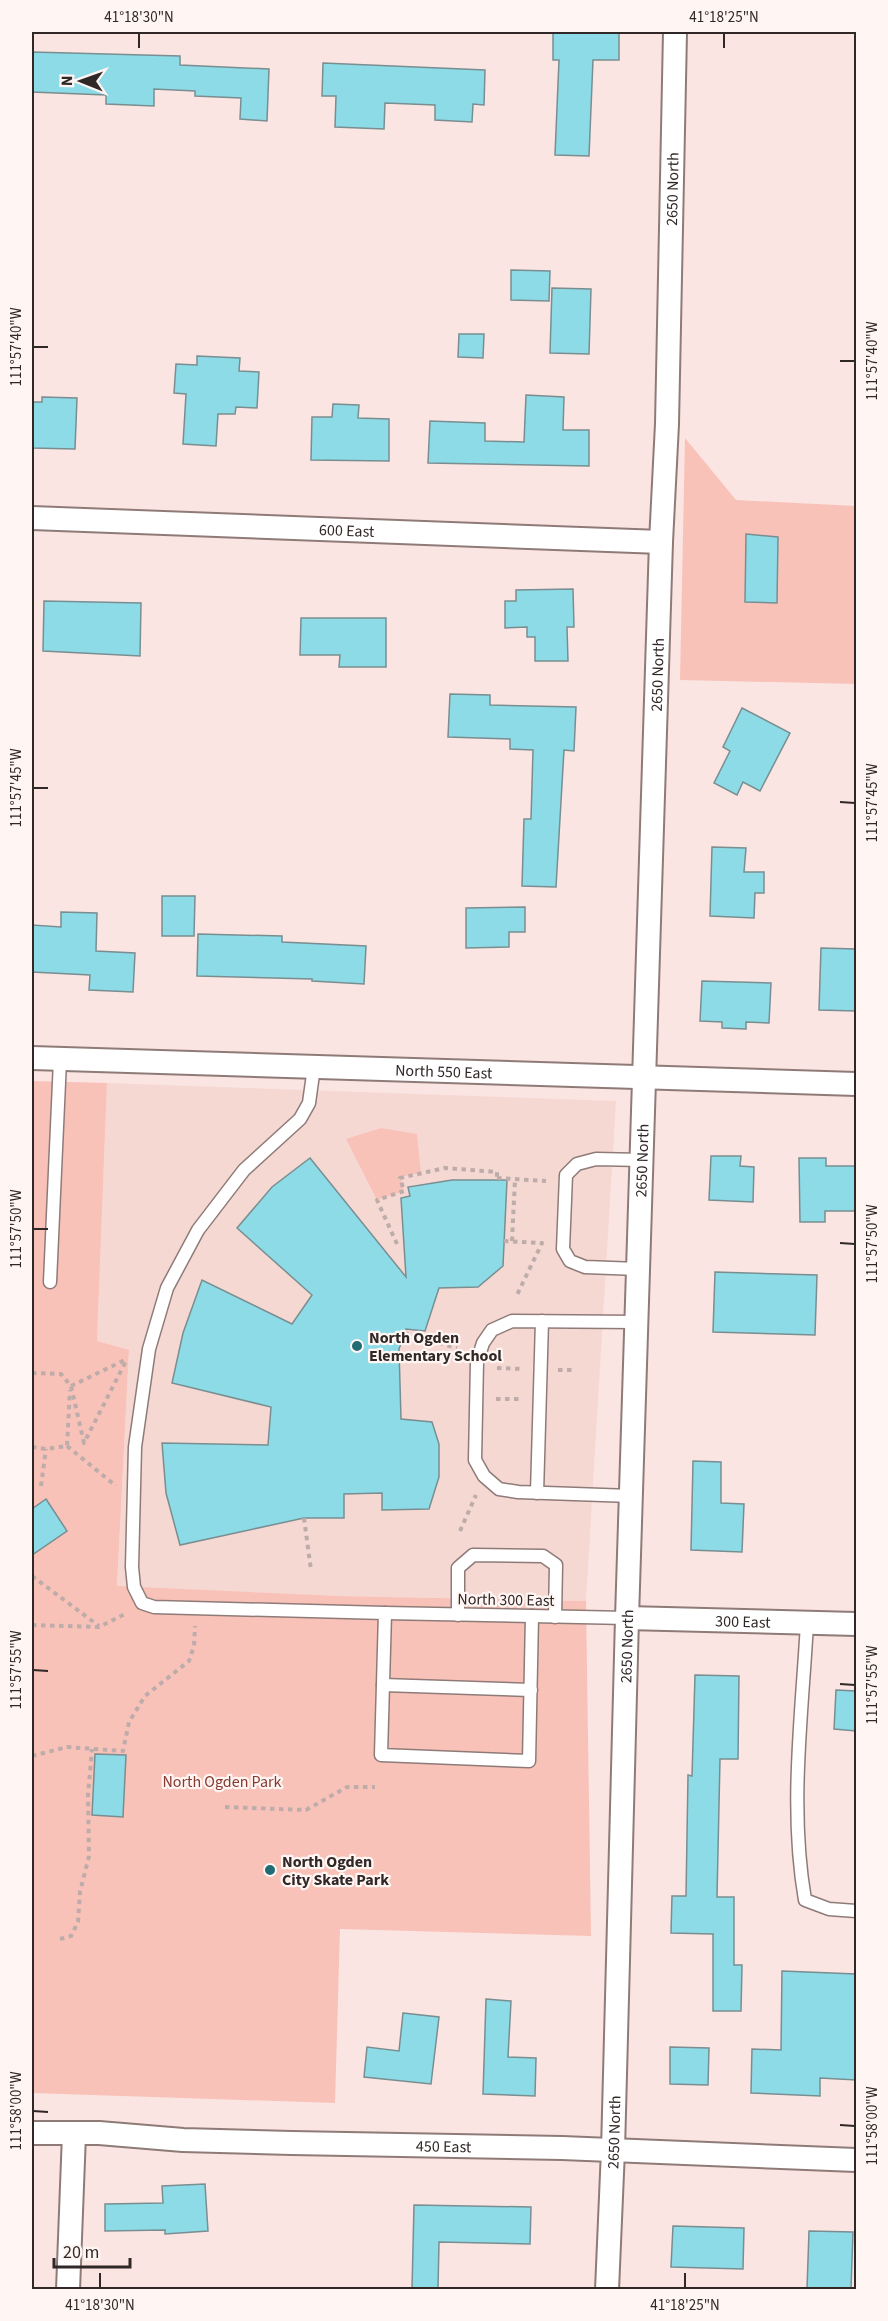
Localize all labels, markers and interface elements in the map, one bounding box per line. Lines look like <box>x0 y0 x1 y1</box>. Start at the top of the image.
text: 41°18'30"N <box>104 7 174 28</box>
text: 41°18'25"N <box>689 7 759 28</box>
north arrow <box>51 51 111 111</box>
text: N <box>56 75 78 86</box>
street label: 2650 North <box>661 152 685 226</box>
text: 111°57'40"W <box>6 307 27 387</box>
text: 111°57'40"W <box>862 321 883 401</box>
street label: 600 East <box>319 519 375 543</box>
street label: 2650 North <box>646 638 670 712</box>
text: 111°57'45"W <box>6 748 27 828</box>
text: 111°57'45"W <box>862 763 883 843</box>
street label: North 550 East <box>395 1059 493 1085</box>
street label: 2650 North <box>630 1123 655 1198</box>
text: 111°57'50"W <box>6 1189 27 1269</box>
text: 111°57'50"W <box>862 1204 883 1284</box>
place label: North Ogden Elementary School <box>369 1327 502 1367</box>
marker: North Ogden Elementary School <box>350 1339 364 1353</box>
street label: North 300 East <box>457 1588 555 1612</box>
street label: 2650 North <box>615 1609 639 1683</box>
street label: 300 East <box>715 1610 771 1634</box>
text: 111°57'55"W <box>6 1630 27 1710</box>
text: 111°57'55"W <box>862 1645 883 1725</box>
park label: North Ogden Park <box>162 1771 282 1793</box>
place label: North Ogden City Skate Park <box>282 1851 389 1891</box>
marker: North Ogden City Skate Park <box>263 1863 277 1877</box>
text: 111°58'00"W <box>6 2071 27 2151</box>
text: 111°58'00"W <box>862 2086 883 2166</box>
street label: 2650 North <box>602 2095 626 2170</box>
street label: 450 East <box>416 2135 472 2158</box>
scale bar <box>54 2231 130 2269</box>
text: 20 m <box>63 2240 99 2265</box>
text: 41°18'30"N <box>65 2295 135 2316</box>
text: 41°18'25"N <box>650 2295 720 2316</box>

